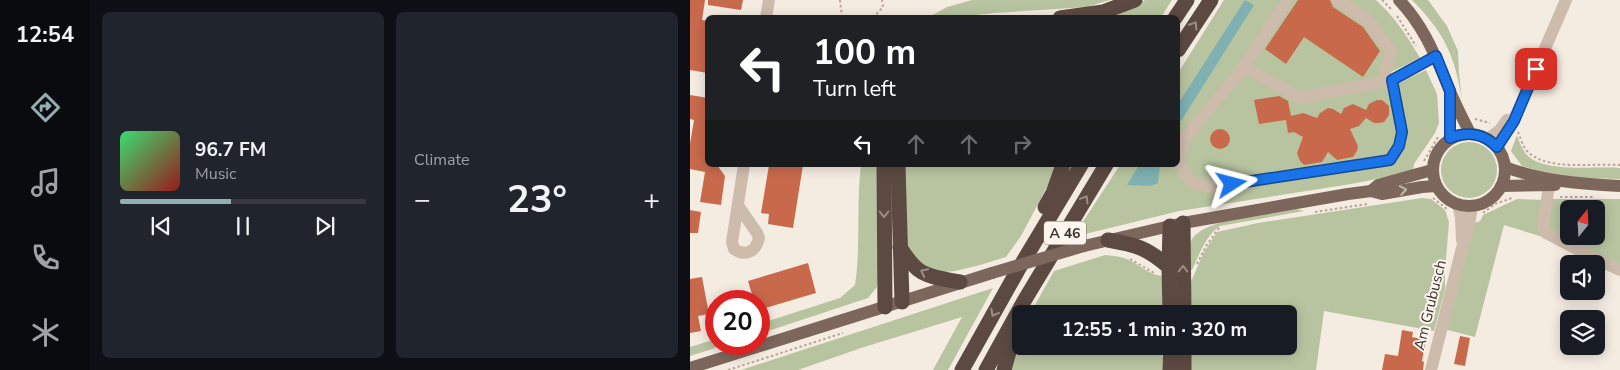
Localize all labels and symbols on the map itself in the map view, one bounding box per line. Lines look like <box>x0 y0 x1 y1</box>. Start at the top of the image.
one-way arrow <box>1188 21 1197 31</box>
pin <box>1515 48 1557 90</box>
position arrow <box>1205 157 1257 209</box>
one-way arrow <box>1399 186 1408 196</box>
one-way arrow <box>1079 196 1089 205</box>
north arrow <box>1560 200 1605 245</box>
one-way arrow <box>879 210 889 218</box>
road number: A 46 <box>1044 222 1086 244</box>
street label: Am Grubusch <box>1409 258 1451 352</box>
one-way arrow <box>1178 264 1188 272</box>
one-way arrow <box>920 269 929 279</box>
speed limit sign: 20 <box>705 290 770 355</box>
one-way arrow <box>990 308 1000 317</box>

